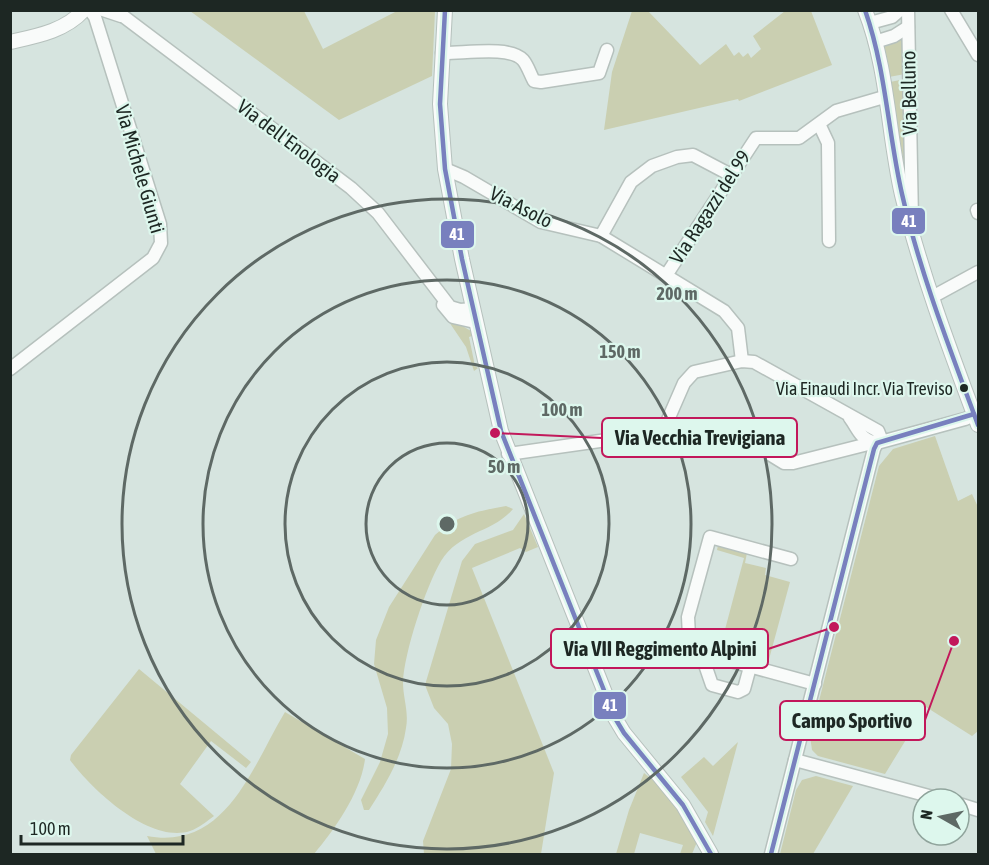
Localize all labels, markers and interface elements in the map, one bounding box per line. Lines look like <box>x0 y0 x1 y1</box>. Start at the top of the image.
street label: Via Belluno <box>896 51 921 135</box>
street label: Via dell'Enologia <box>233 94 346 187</box>
street label: Via Michele Giunti <box>111 102 170 236</box>
street label: Via Ragazzi del 99 <box>664 146 755 268</box>
street label: Via Asolo <box>486 181 556 232</box>
line badge: 41 <box>891 207 926 235</box>
text: 41 <box>900 212 917 230</box>
line badge: 41 <box>440 220 475 249</box>
text: 41 <box>448 225 465 243</box>
text: 200 m <box>657 283 697 304</box>
text: 150 m <box>600 341 640 362</box>
place label: Via Einaudi Incr. Via Treviso <box>776 378 953 399</box>
marker: Via Einaudi Incr. Via Treviso <box>958 382 970 394</box>
text: 100 m <box>542 399 582 420</box>
callout: Via Vecchia Trevigiana <box>602 418 797 457</box>
text: Via Vecchia Trevigiana <box>614 425 786 449</box>
text: 50 m <box>488 456 520 477</box>
centre of rings <box>437 514 457 534</box>
callout: Via VII Reggimento Alpini <box>551 629 768 668</box>
text: Via VII Reggimento Alpini <box>562 636 757 660</box>
line badge: 41 <box>593 691 627 720</box>
text: 41 <box>601 696 618 714</box>
callout: Campo Sportivo <box>780 701 925 740</box>
text: Campo Sportivo <box>792 708 913 732</box>
north arrow <box>911 787 971 847</box>
scale bar <box>21 808 183 846</box>
text: N <box>917 809 936 821</box>
text: 100 m <box>30 818 71 839</box>

